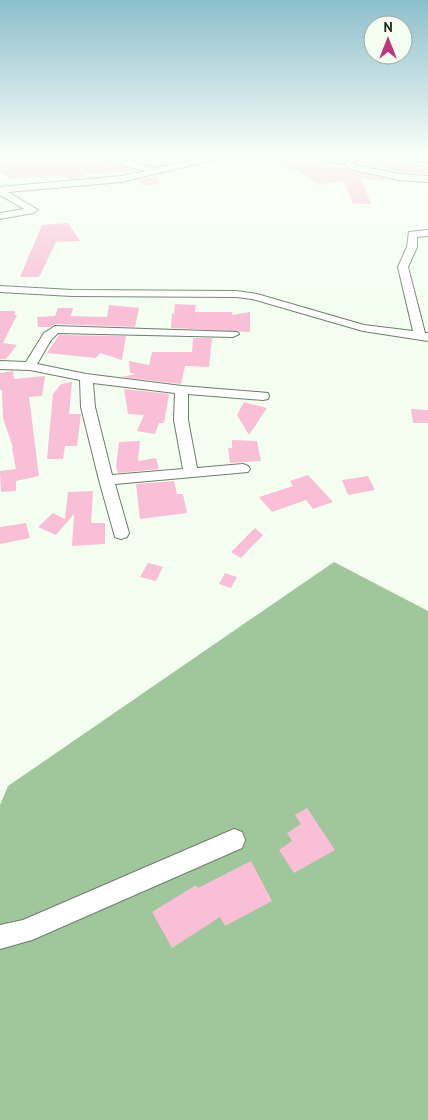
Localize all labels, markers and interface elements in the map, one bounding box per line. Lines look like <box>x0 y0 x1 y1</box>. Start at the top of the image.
north arrow <box>363 15 413 65</box>
text: N <box>383 18 393 36</box>

